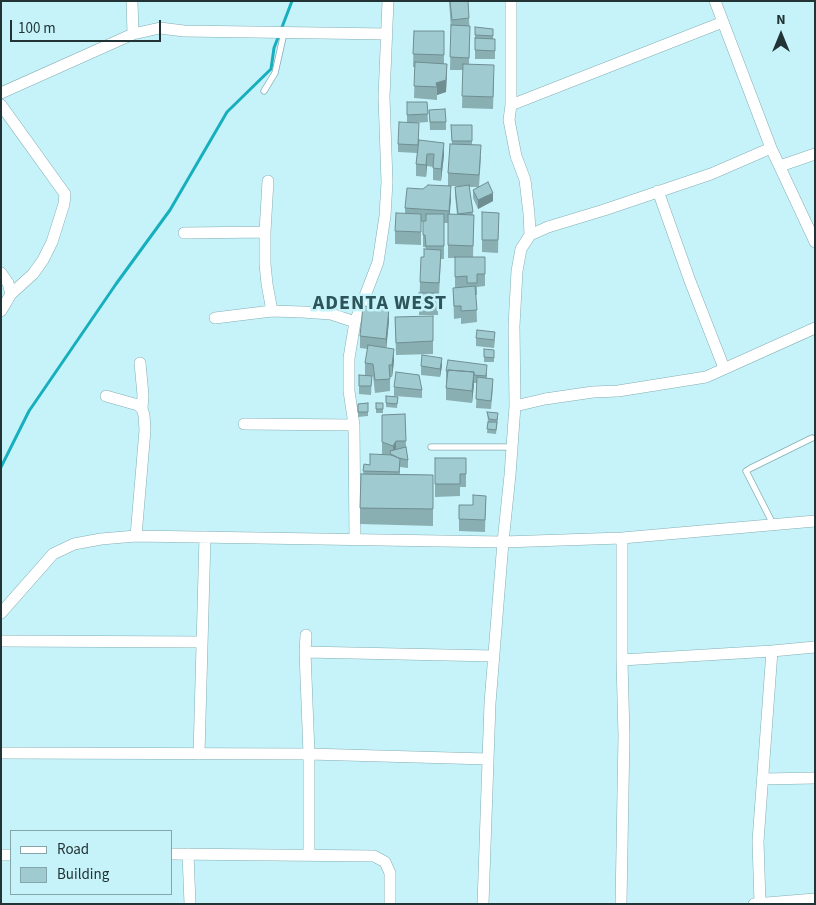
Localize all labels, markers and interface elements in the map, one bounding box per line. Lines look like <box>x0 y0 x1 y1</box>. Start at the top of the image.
scale bar <box>12 10 164 42</box>
north arrow <box>756 10 806 60</box>
text: N <box>776 10 786 30</box>
text: 100 m <box>18 18 56 39</box>
district label: ADENTA WEST <box>311 293 449 317</box>
legend <box>10 830 172 895</box>
text: Road <box>57 839 89 860</box>
text: Building <box>57 864 109 885</box>

